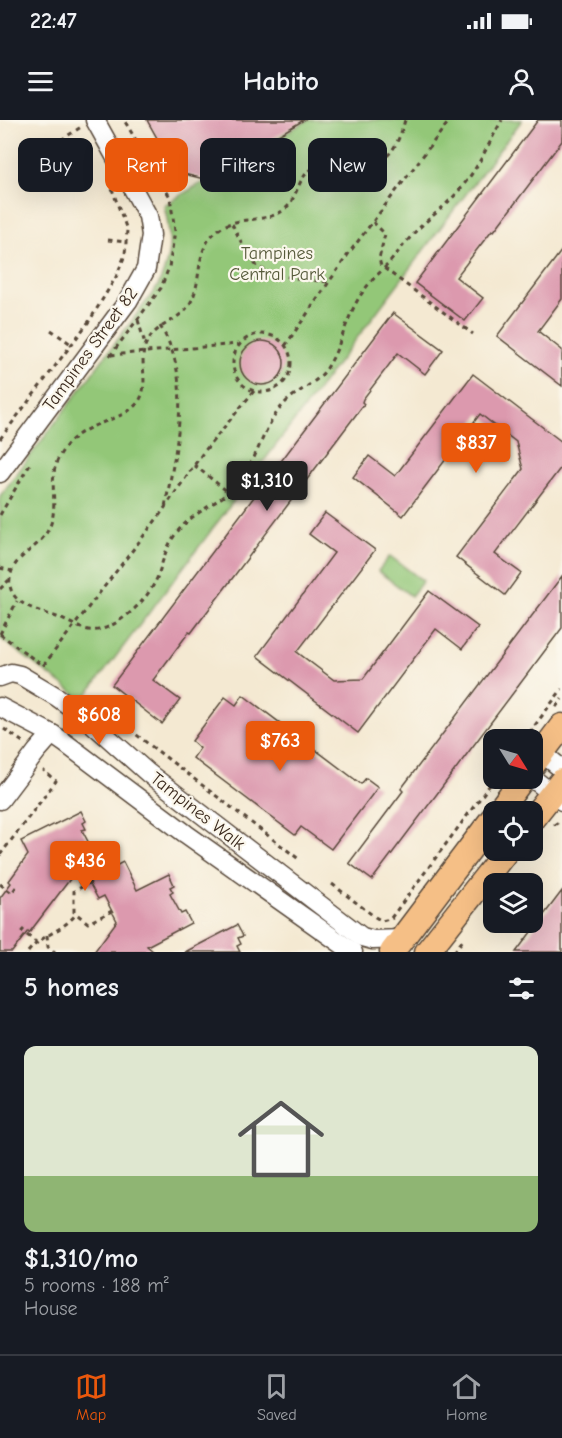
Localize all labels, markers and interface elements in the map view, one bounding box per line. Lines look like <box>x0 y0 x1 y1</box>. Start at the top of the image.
text: 22:47 <box>30 8 77 34</box>
icon: menu <box>24 65 57 98</box>
icon: person <box>505 65 538 98</box>
text: Habito <box>243 66 319 97</box>
chip: Buy <box>18 138 93 192</box>
chip: Rent <box>105 138 188 192</box>
chip: Filters <box>200 138 296 192</box>
chip: New <box>308 138 387 192</box>
park label: Tampines Central Park <box>229 243 325 285</box>
street label: Tampines Street 82 <box>38 283 142 415</box>
pin: $837 <box>440 423 512 474</box>
text: $837 <box>455 431 497 454</box>
pin: $1,310 <box>218 461 316 512</box>
text: $1,310 <box>241 469 293 492</box>
pin: $608 <box>63 695 135 746</box>
text: $608 <box>77 703 121 726</box>
pin: $763 <box>244 721 316 772</box>
text: $763 <box>260 729 300 752</box>
north arrow <box>483 729 543 789</box>
map controls <box>483 729 543 933</box>
street label: Tampines Walk <box>146 768 249 855</box>
button: locate <box>483 801 543 861</box>
pin: $436 <box>49 841 121 892</box>
text: $436 <box>64 849 106 872</box>
button: layers <box>483 873 543 933</box>
icon: filters <box>505 972 538 1005</box>
text: 5 homes <box>24 973 119 1003</box>
icon: home <box>227 1085 335 1193</box>
text: $1,310/mo <box>24 1244 138 1274</box>
text: 5 rooms · 188 m² <box>24 1274 169 1297</box>
text: House <box>24 1297 78 1320</box>
tab: Map <box>75 1370 108 1424</box>
tab: Saved <box>257 1370 297 1424</box>
tab: Home <box>446 1370 487 1424</box>

